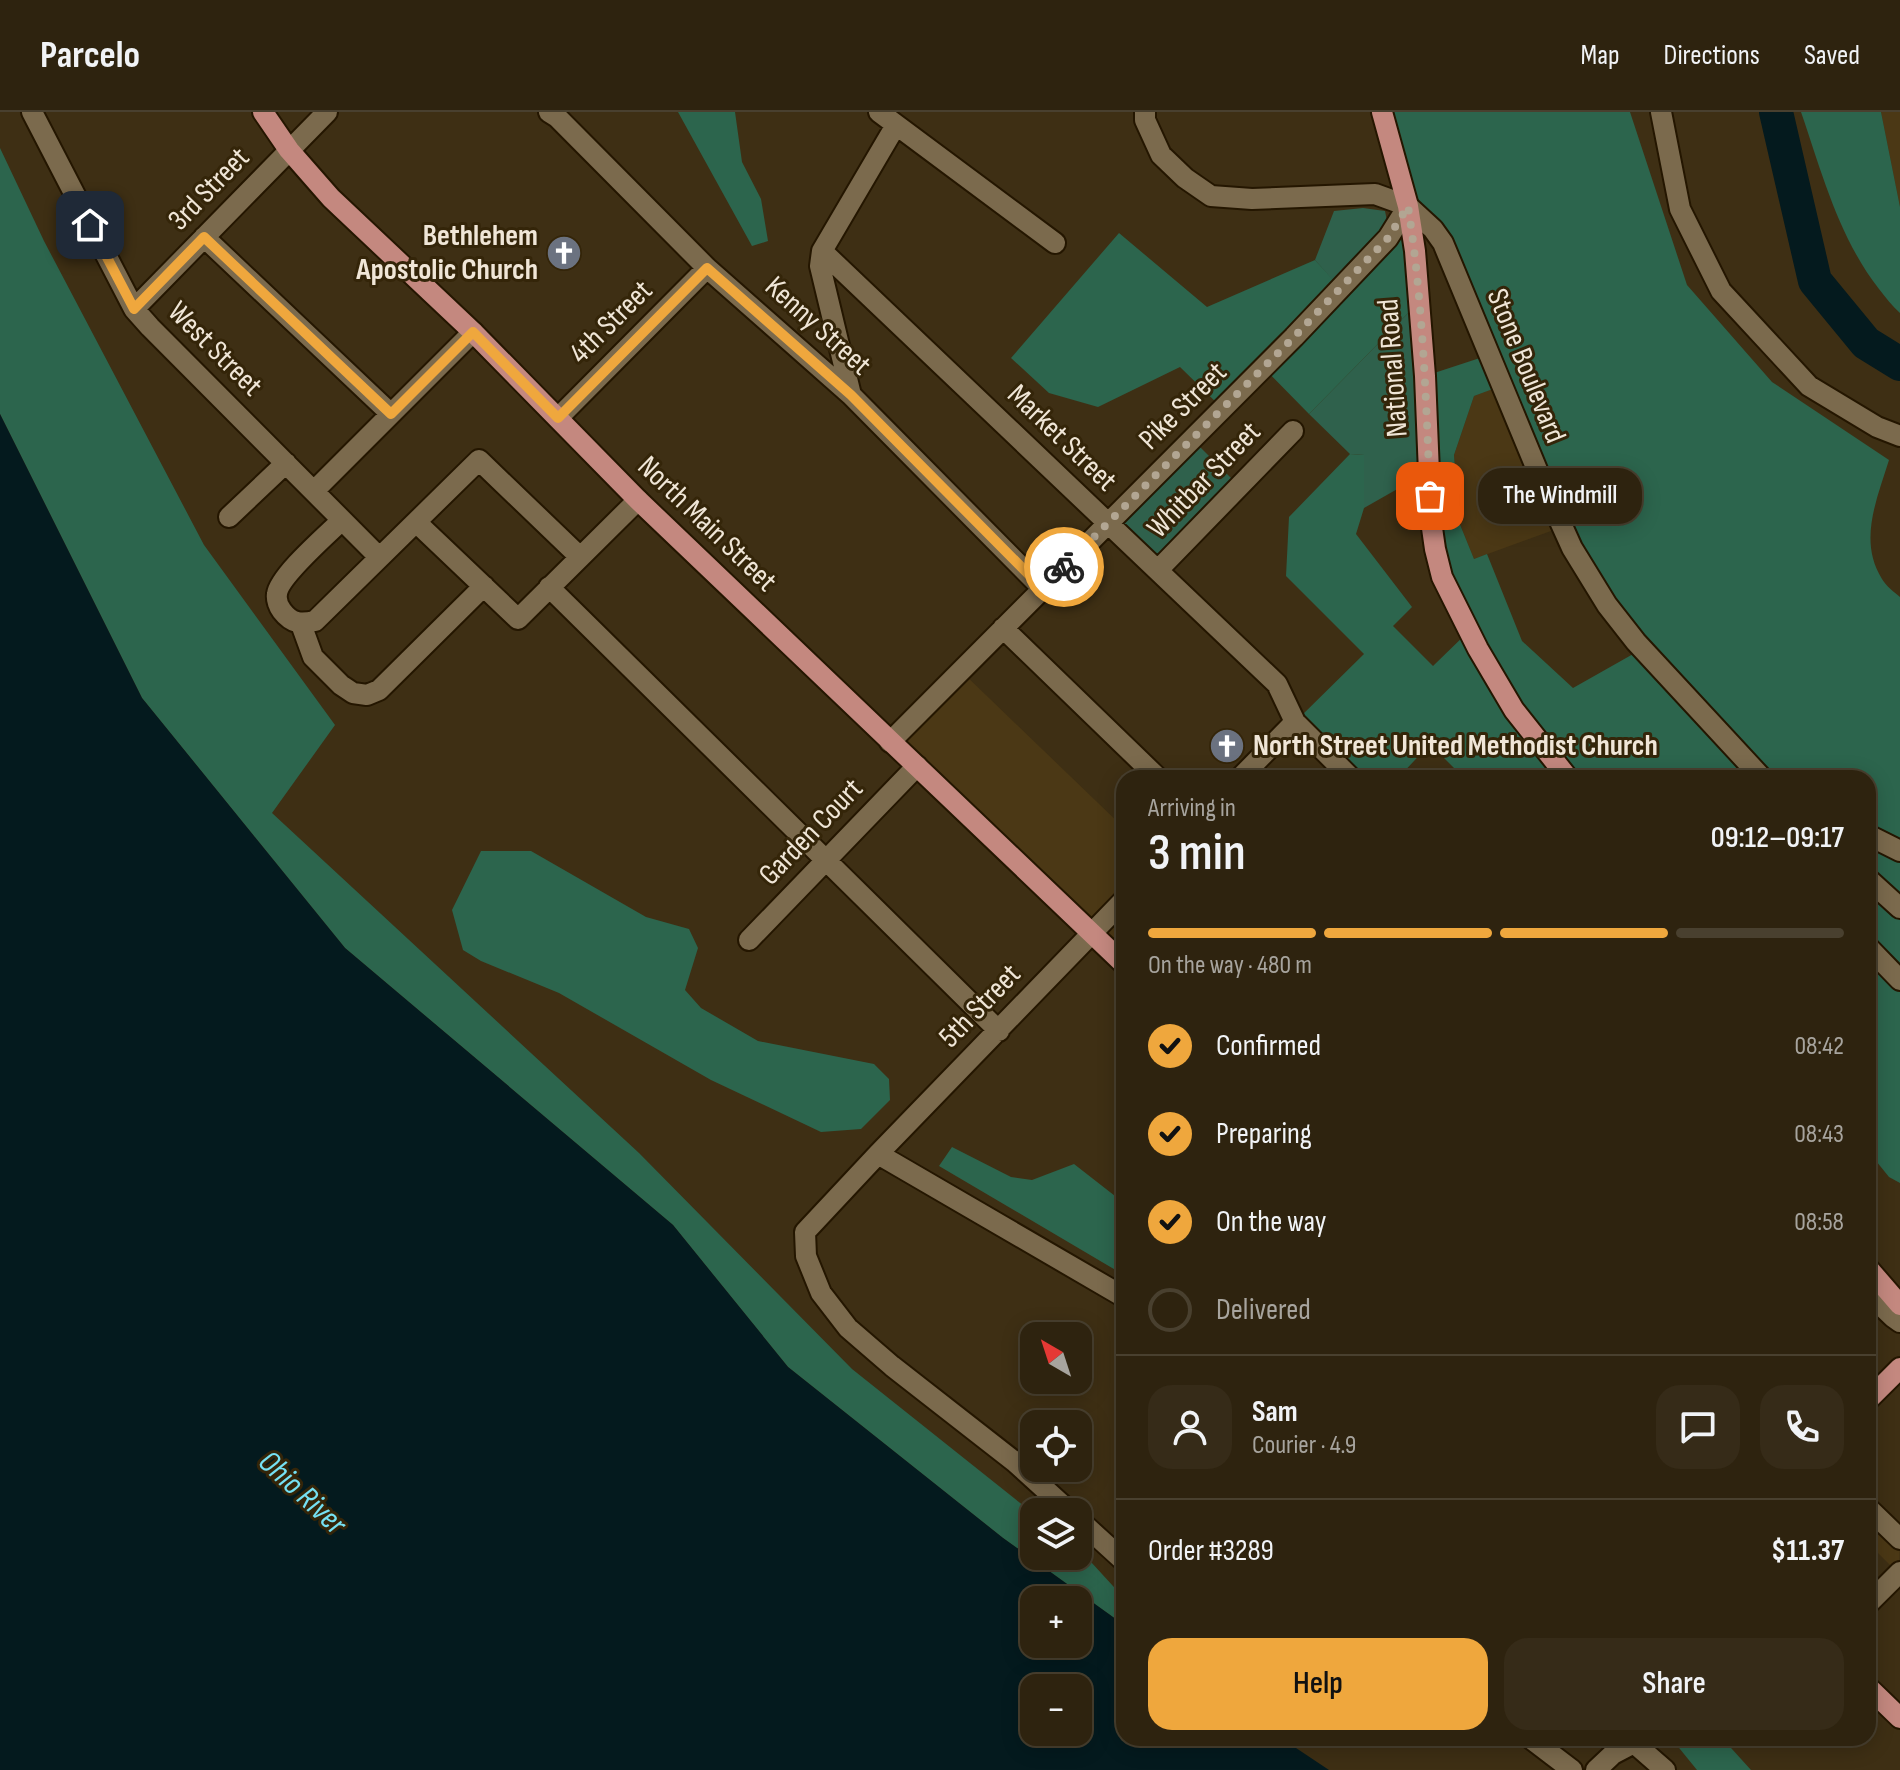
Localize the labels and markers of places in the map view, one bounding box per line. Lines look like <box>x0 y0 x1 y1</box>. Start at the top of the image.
pin <box>56 191 124 259</box>
place label: Bethlehem Apostolic Church <box>355 218 538 288</box>
church icon: Bethlehem Apostolic Church <box>545 234 583 272</box>
pin <box>1396 462 1464 530</box>
callout: The Windmill <box>1478 468 1642 524</box>
church icon: North Street United Methodist Church <box>1208 727 1246 765</box>
place label: North Street United Methodist Church <box>1253 728 1658 764</box>

